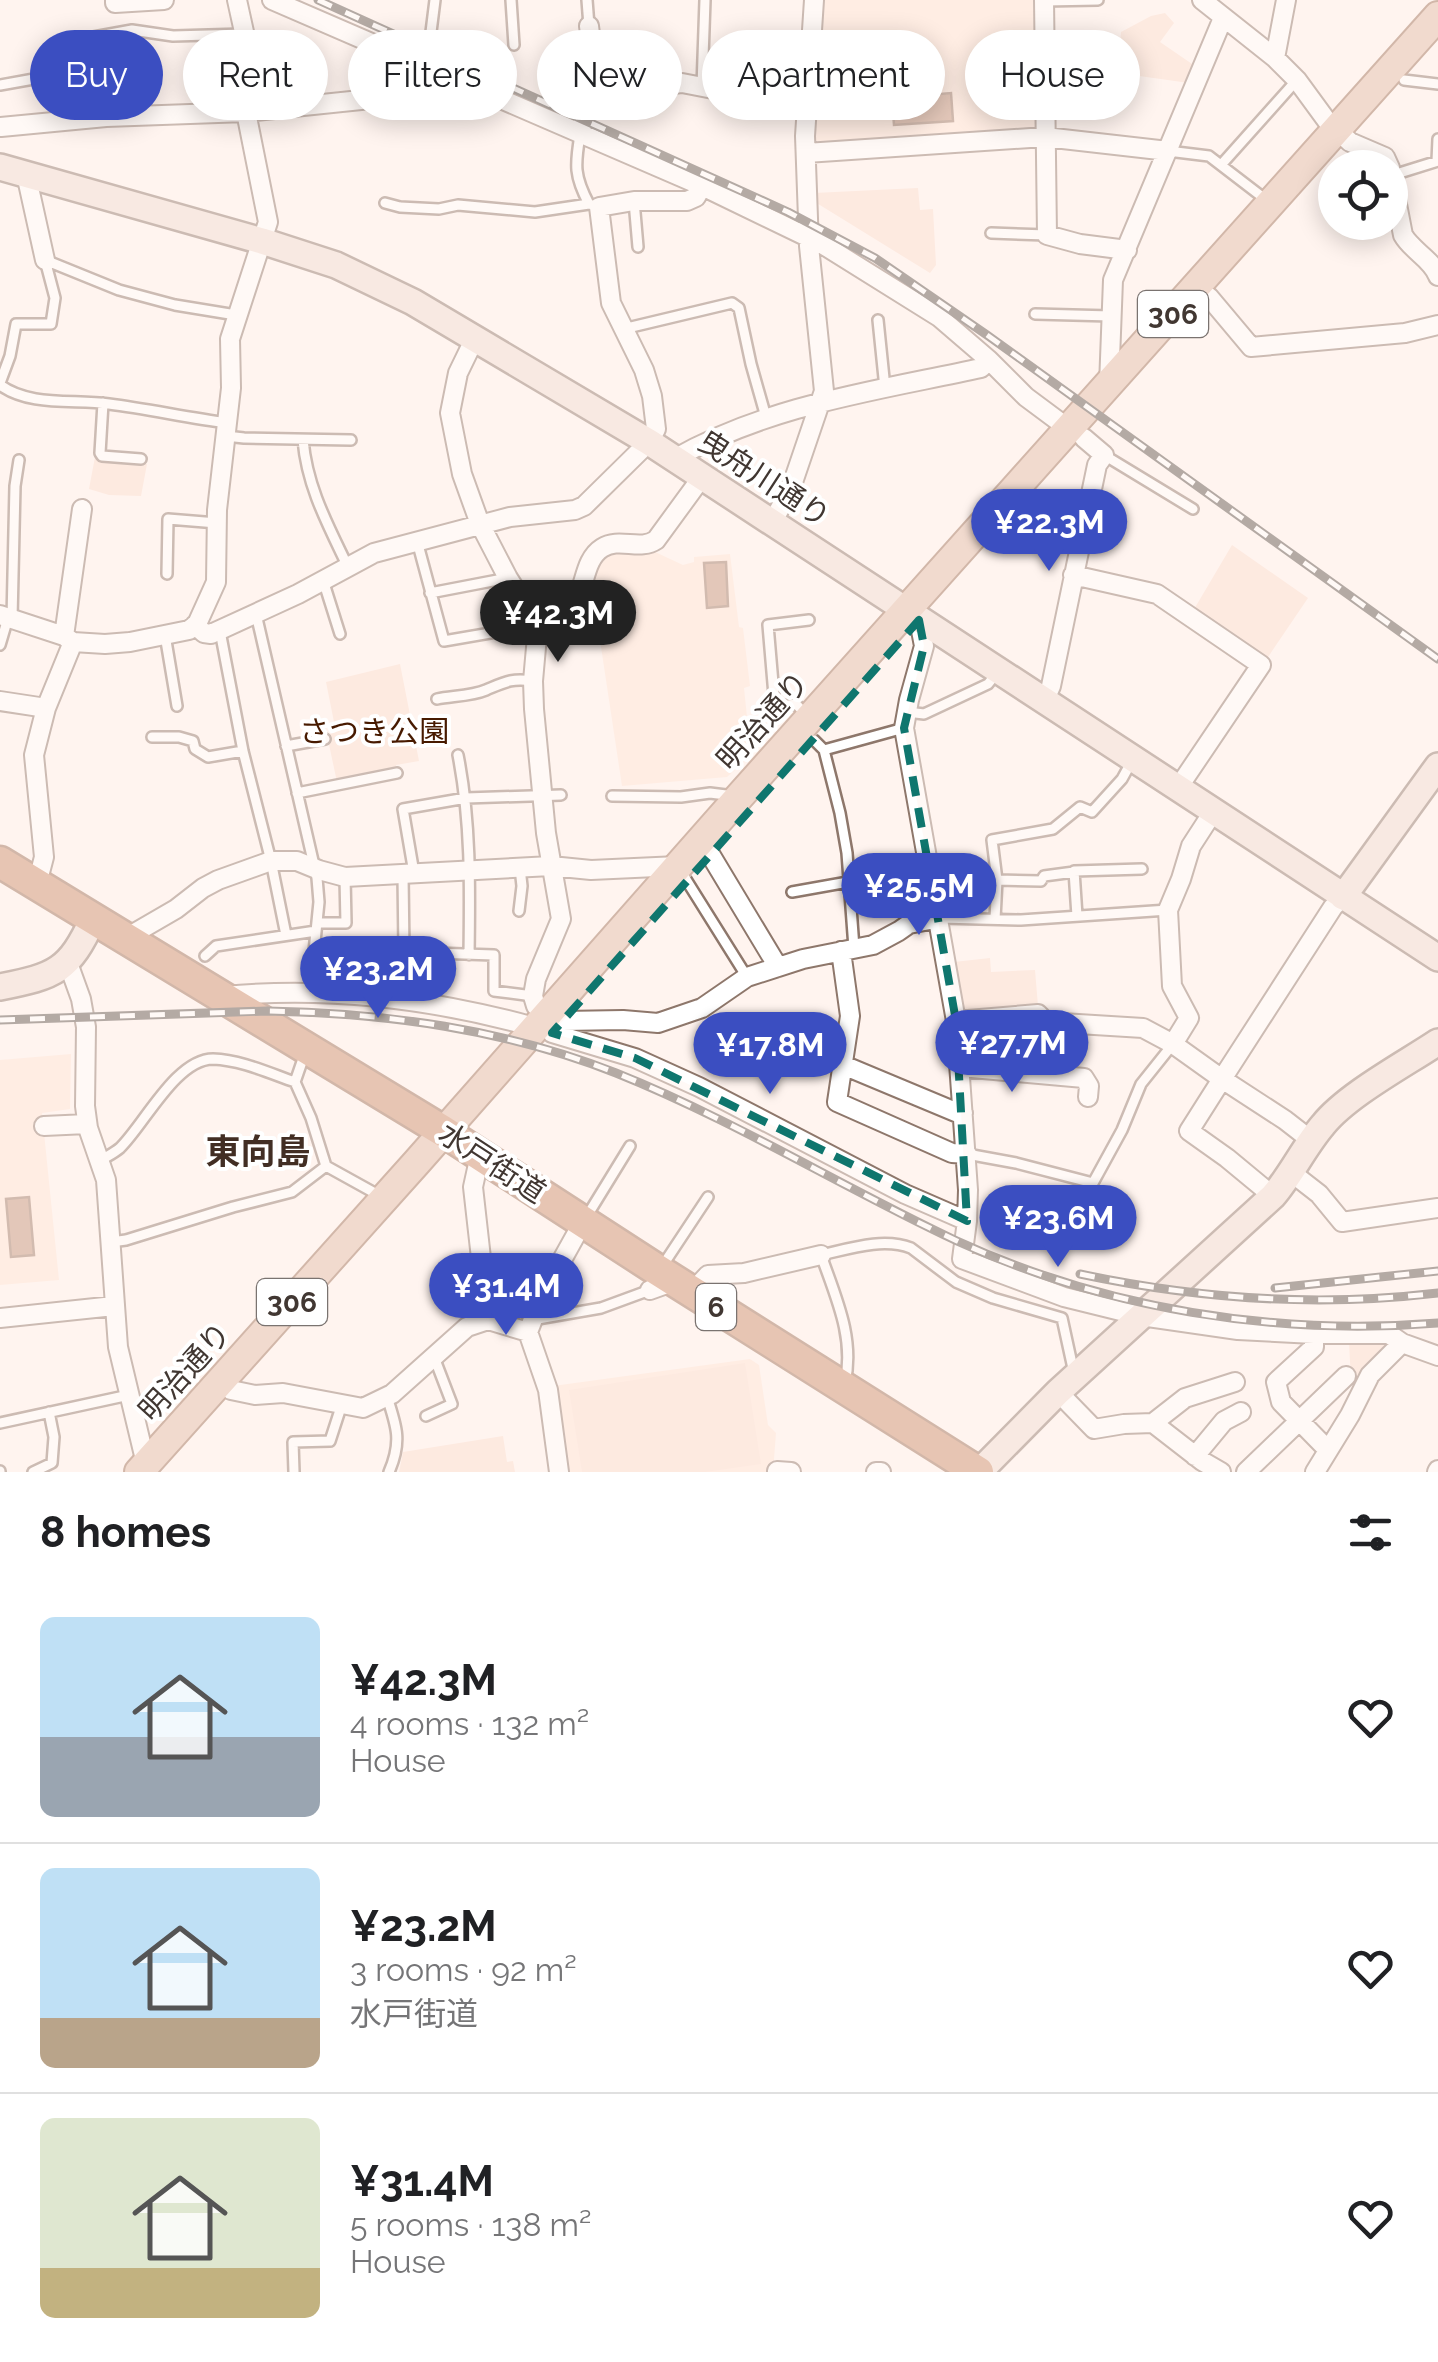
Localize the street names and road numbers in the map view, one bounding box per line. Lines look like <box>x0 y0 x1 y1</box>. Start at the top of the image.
road number: 306 <box>1138 291 1208 337</box>
street label: 曳舟川通り <box>692 423 837 534</box>
street label: 明治通り <box>709 664 816 777</box>
street label: 水戸街道 <box>432 1115 552 1210</box>
road number: 306 <box>257 1279 327 1325</box>
road number: 6 <box>696 1284 736 1330</box>
street label: 明治通り <box>131 1315 238 1428</box>

